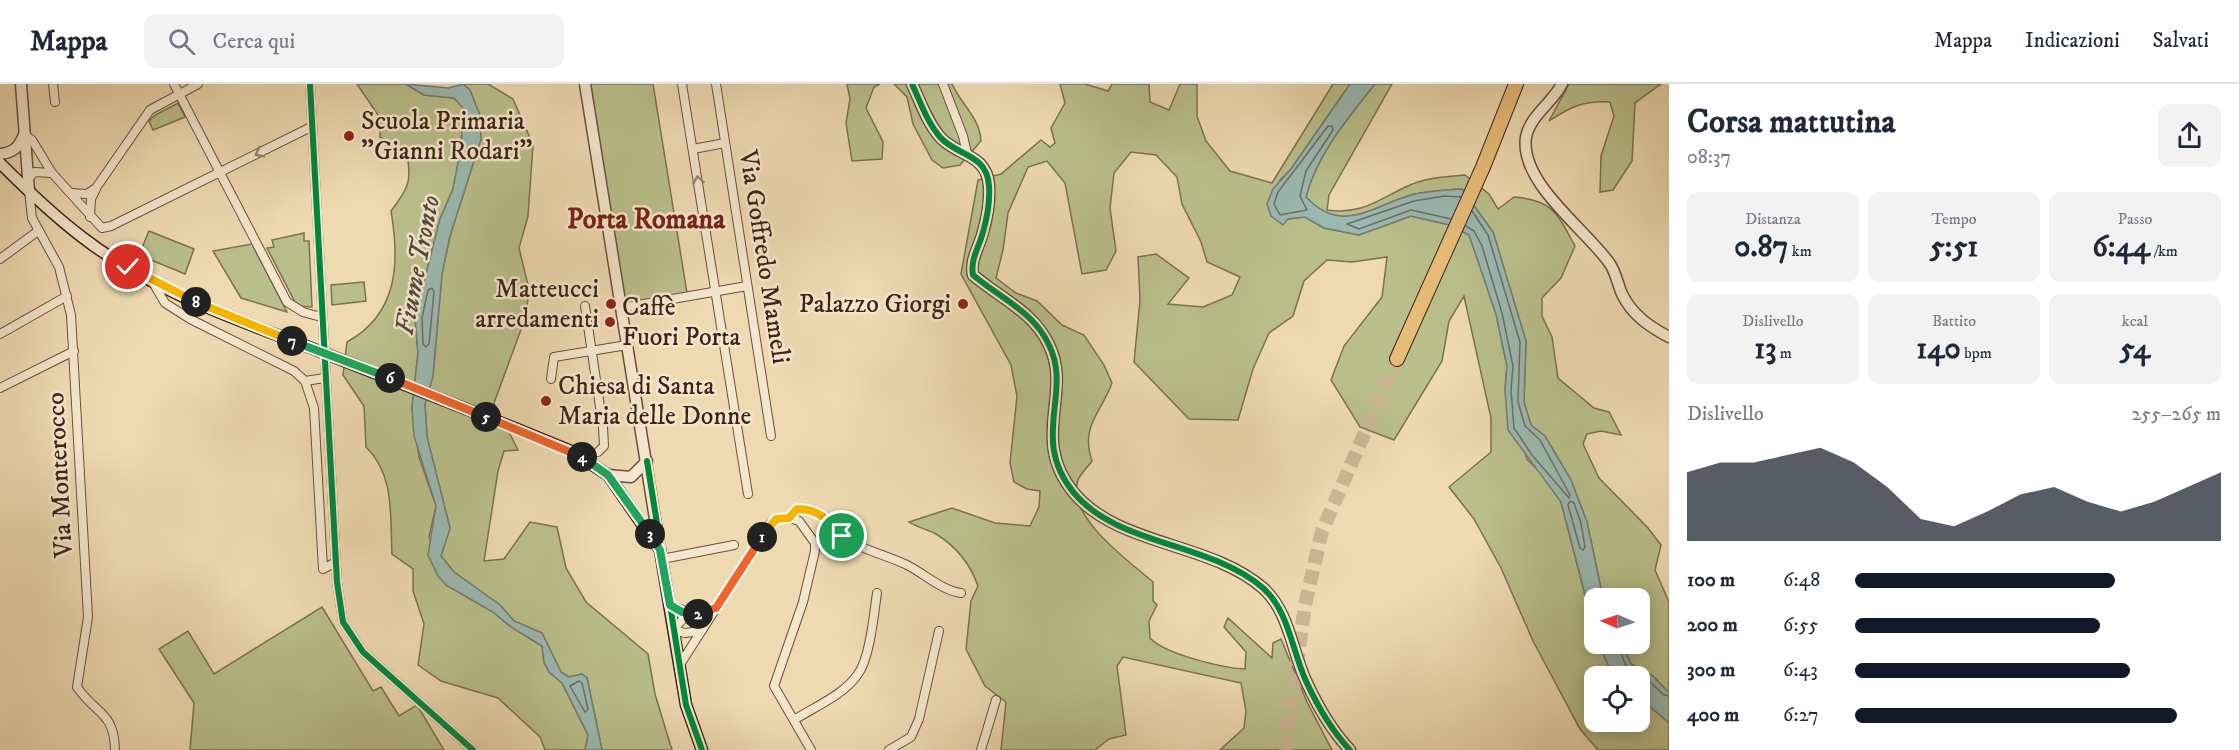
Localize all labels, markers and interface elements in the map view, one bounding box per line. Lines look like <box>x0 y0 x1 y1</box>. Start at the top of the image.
search box <box>144 14 564 68</box>
text: Mappa <box>30 24 108 59</box>
icon: search <box>165 25 198 58</box>
text: Cerca qui <box>213 28 295 55</box>
text: Mappa <box>1934 28 1992 54</box>
text: Indicazioni <box>2025 28 2120 54</box>
text: Salvati <box>2153 28 2209 54</box>
text: Corsa mattutina <box>1687 102 1896 143</box>
button: share <box>2158 104 2221 167</box>
place label: Scuola Primaria "Gianni Rodari" <box>361 105 533 168</box>
marker: Scuola Primaria "Gianni Rodari" <box>342 129 356 143</box>
text: 08:37 <box>1687 145 1731 170</box>
one-way arrow <box>255 146 265 157</box>
street label: Via Goffredo Mameli <box>731 147 797 366</box>
one-way arrow <box>692 175 704 184</box>
water label: Fiume Tronto <box>388 192 448 338</box>
district label: Porta Romana <box>567 202 726 237</box>
text: Distanza <box>1745 209 1801 229</box>
text: Tempo <box>1932 209 1976 229</box>
text: Passo <box>2118 209 2152 229</box>
text: 0.87 <box>1734 229 1788 266</box>
text: 5:51 <box>1930 229 1978 266</box>
text: 6:44 <box>2092 229 2150 266</box>
pin <box>102 241 153 292</box>
text: km <box>1788 241 1812 261</box>
text: /km <box>2150 241 2178 261</box>
icon: check <box>111 250 144 283</box>
place label: Matteucci arredamenti <box>475 273 599 336</box>
pin: 8 <box>181 287 211 317</box>
place label: Palazzo Giorgi <box>799 288 951 321</box>
place label: Caffè Fuori Porta <box>622 291 741 354</box>
text: 8 <box>192 292 200 312</box>
marker: Matteucci arredamenti <box>604 297 618 311</box>
marker: Palazzo Giorgi <box>956 297 970 311</box>
text: Dislivello <box>1742 311 1804 331</box>
text: Battito <box>1932 311 1976 331</box>
text: kcal <box>2122 311 2148 331</box>
marker: Caffè Fuori Porta <box>603 315 617 329</box>
pin: 7 <box>277 326 307 356</box>
text: 7 <box>288 331 296 351</box>
text: 13 <box>1754 331 1776 368</box>
text: 140 <box>1916 331 1961 368</box>
text: 54 <box>2120 331 2150 368</box>
text: m <box>1776 343 1792 363</box>
text: bpm <box>1961 343 1992 363</box>
pin: 6 <box>375 363 405 393</box>
text: 6 <box>386 368 394 388</box>
place label: Chiesa di Santa Maria delle Donne <box>558 370 751 433</box>
street label: Via Monterocco <box>39 391 81 560</box>
marker: Chiesa di Santa Maria delle Donne <box>539 394 553 408</box>
pin: 5 <box>471 402 501 432</box>
text: Dislivello <box>1687 402 1764 427</box>
text: 255–265 m <box>2131 402 2221 427</box>
text: 5 <box>482 407 490 427</box>
pin: 4 <box>567 442 597 472</box>
text: 4 <box>577 447 587 467</box>
pin <box>816 510 867 561</box>
pin: 3 <box>635 519 665 549</box>
icon: arrive <box>825 519 858 552</box>
pin: 1 <box>747 522 777 552</box>
text: 3 <box>647 524 653 544</box>
text: 1 <box>759 527 765 547</box>
text: 100 m <box>1687 568 1735 593</box>
text: 6:48 <box>1783 568 1820 593</box>
north arrow <box>1584 588 1650 654</box>
map controls <box>1584 588 1650 732</box>
pin: 2 <box>683 599 713 629</box>
text: 2 <box>694 604 702 624</box>
text: 200 m <box>1687 613 1738 638</box>
text: 6:55 <box>1783 613 1819 638</box>
text: 300 m <box>1687 658 1735 683</box>
text: 6:43 <box>1783 658 1818 683</box>
button: locate <box>1584 666 1650 732</box>
text: 400 m <box>1687 703 1739 728</box>
text: 6:27 <box>1783 703 1819 728</box>

